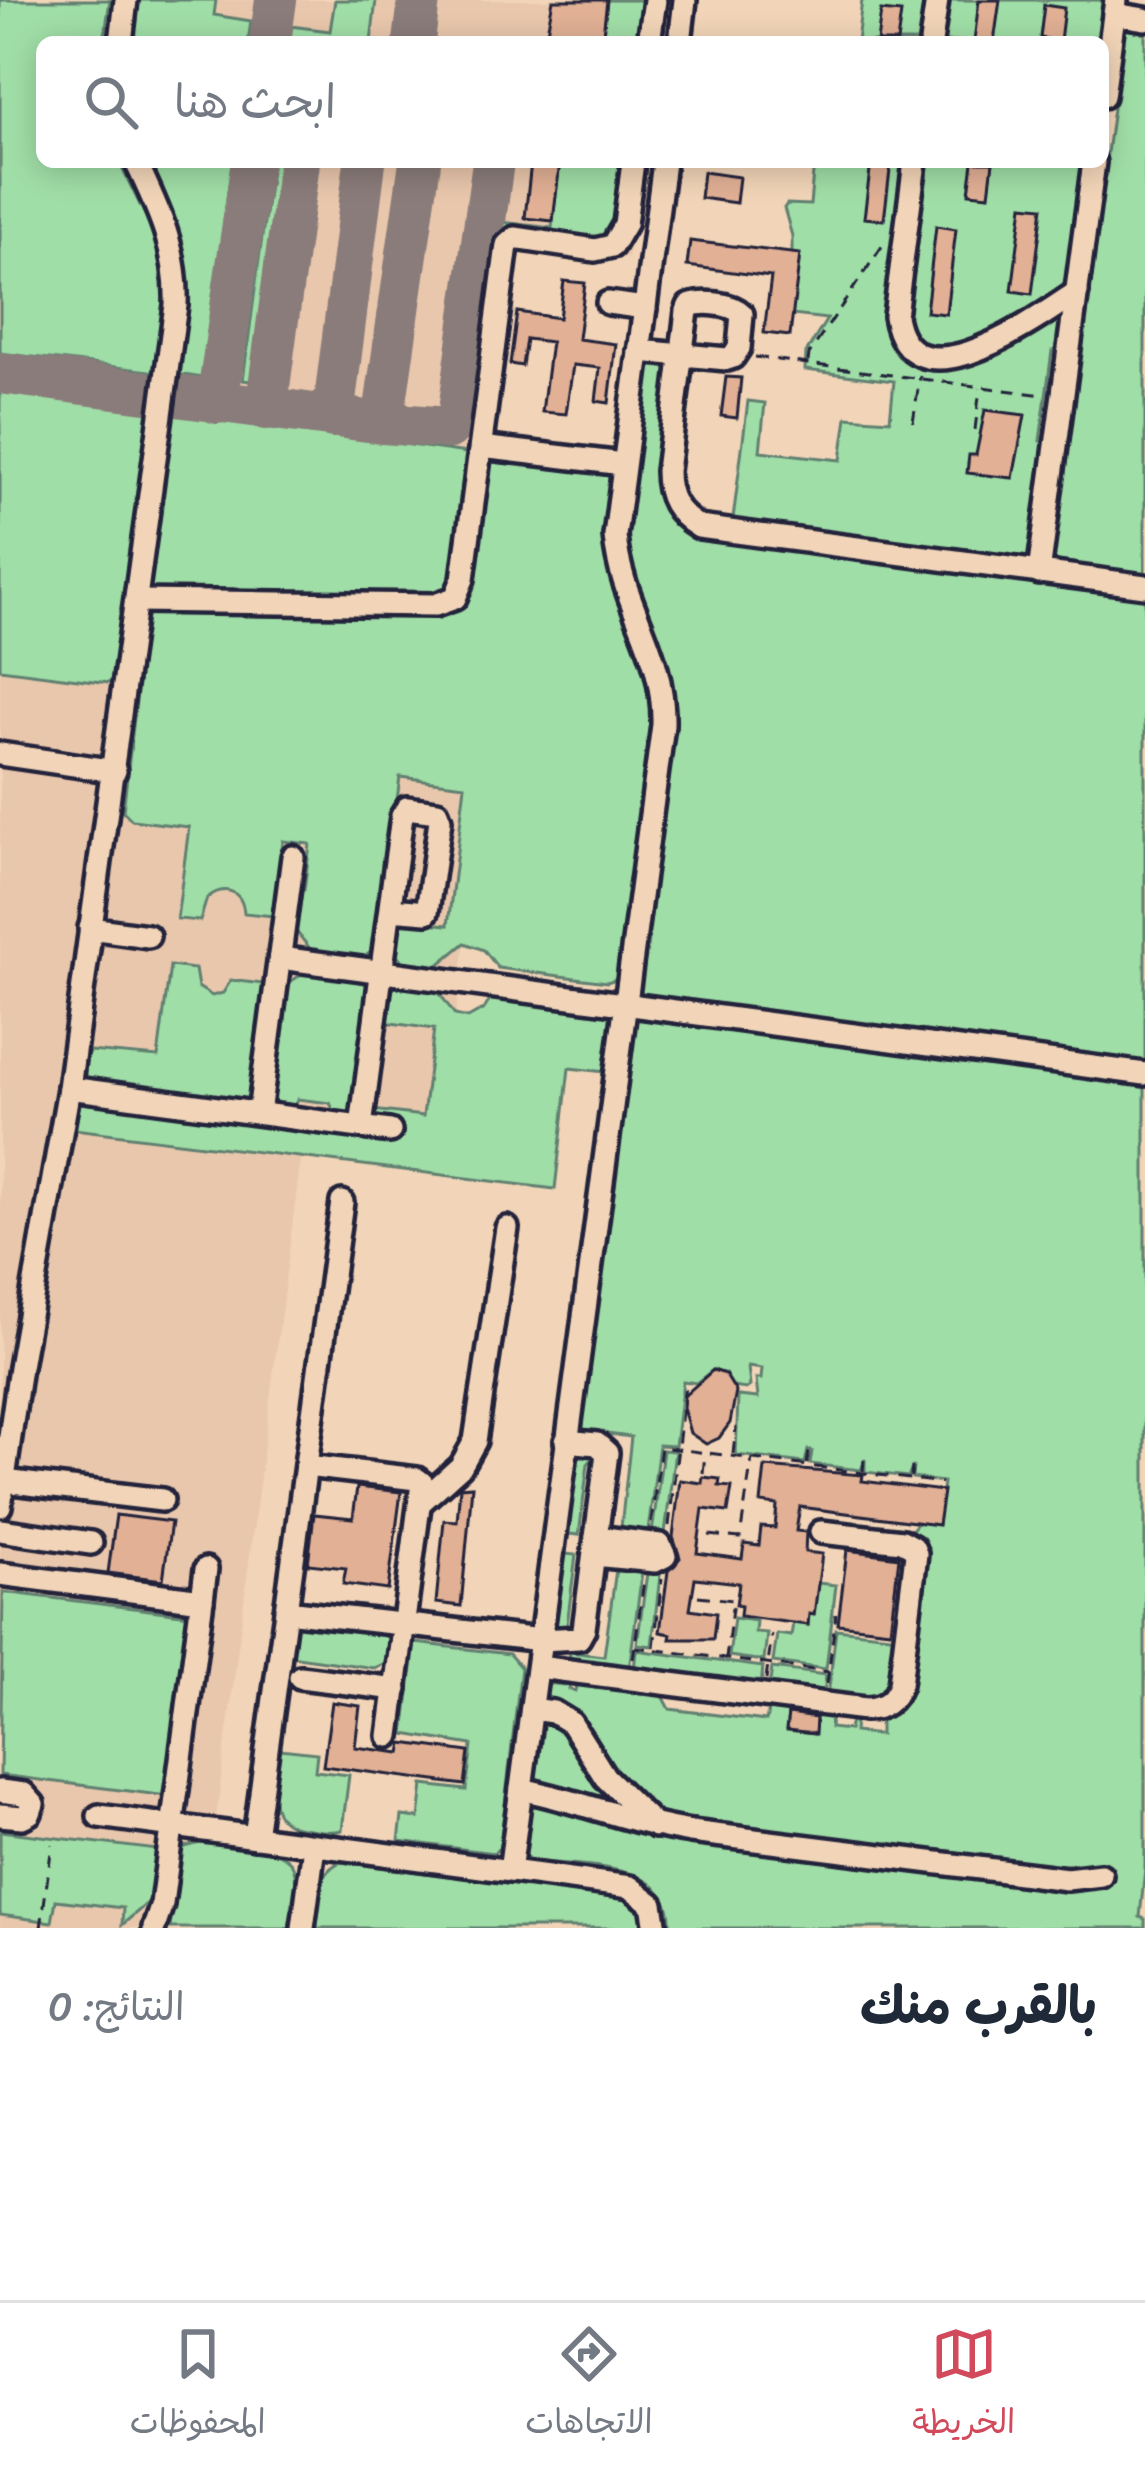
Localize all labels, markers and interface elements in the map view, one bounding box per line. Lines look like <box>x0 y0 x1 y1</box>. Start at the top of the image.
search box <box>36 36 1109 168</box>
text: ابحث هنا <box>174 62 336 142</box>
icon: search <box>78 69 144 135</box>
text: بالقرب منك <box>860 1961 1097 2051</box>
text: النتائج: 0 <box>48 1972 185 2041</box>
tab: المحفوظات <box>130 2321 266 2451</box>
tab: الاتجاهات <box>525 2321 653 2451</box>
tab: الخريطة <box>912 2321 1015 2451</box>

